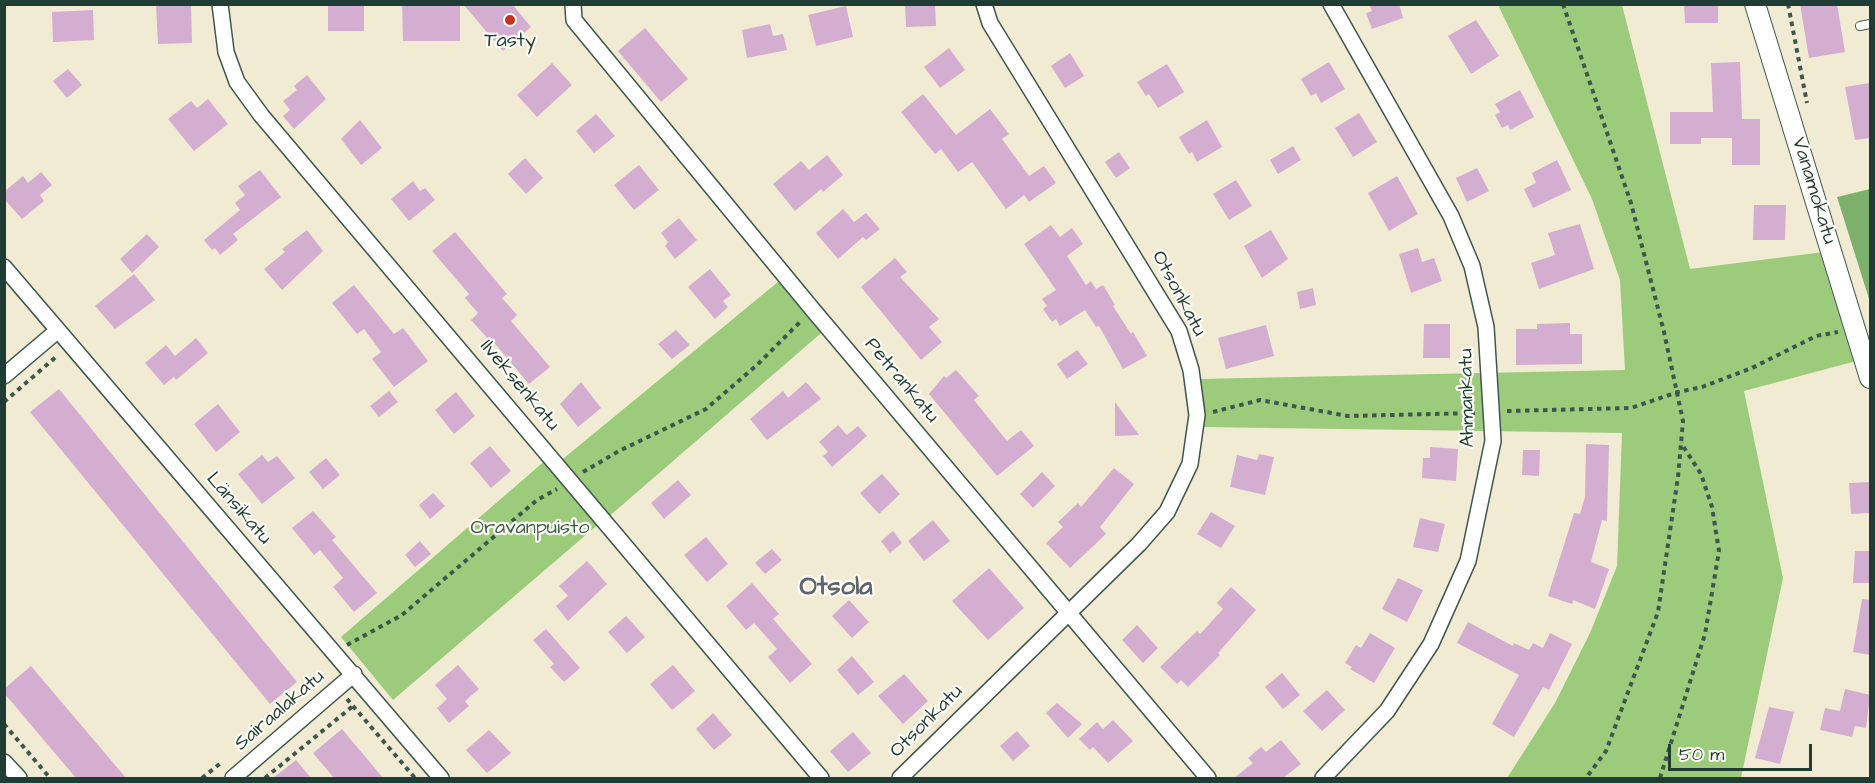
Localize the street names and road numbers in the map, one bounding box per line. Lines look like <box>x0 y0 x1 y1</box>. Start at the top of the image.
street label: Vanamokatu <box>1785 135 1841 247</box>
street label: Otsonkatu <box>1145 247 1211 341</box>
street label: Petrankatu <box>859 334 943 428</box>
street label: Ilveksenkatu <box>474 336 564 436</box>
street label: Ahmankatu <box>1455 348 1481 448</box>
street label: Länsikatu <box>200 468 276 550</box>
street label: Sairaalakatu <box>230 665 330 757</box>
street label: Otsonkatu <box>885 680 969 764</box>

